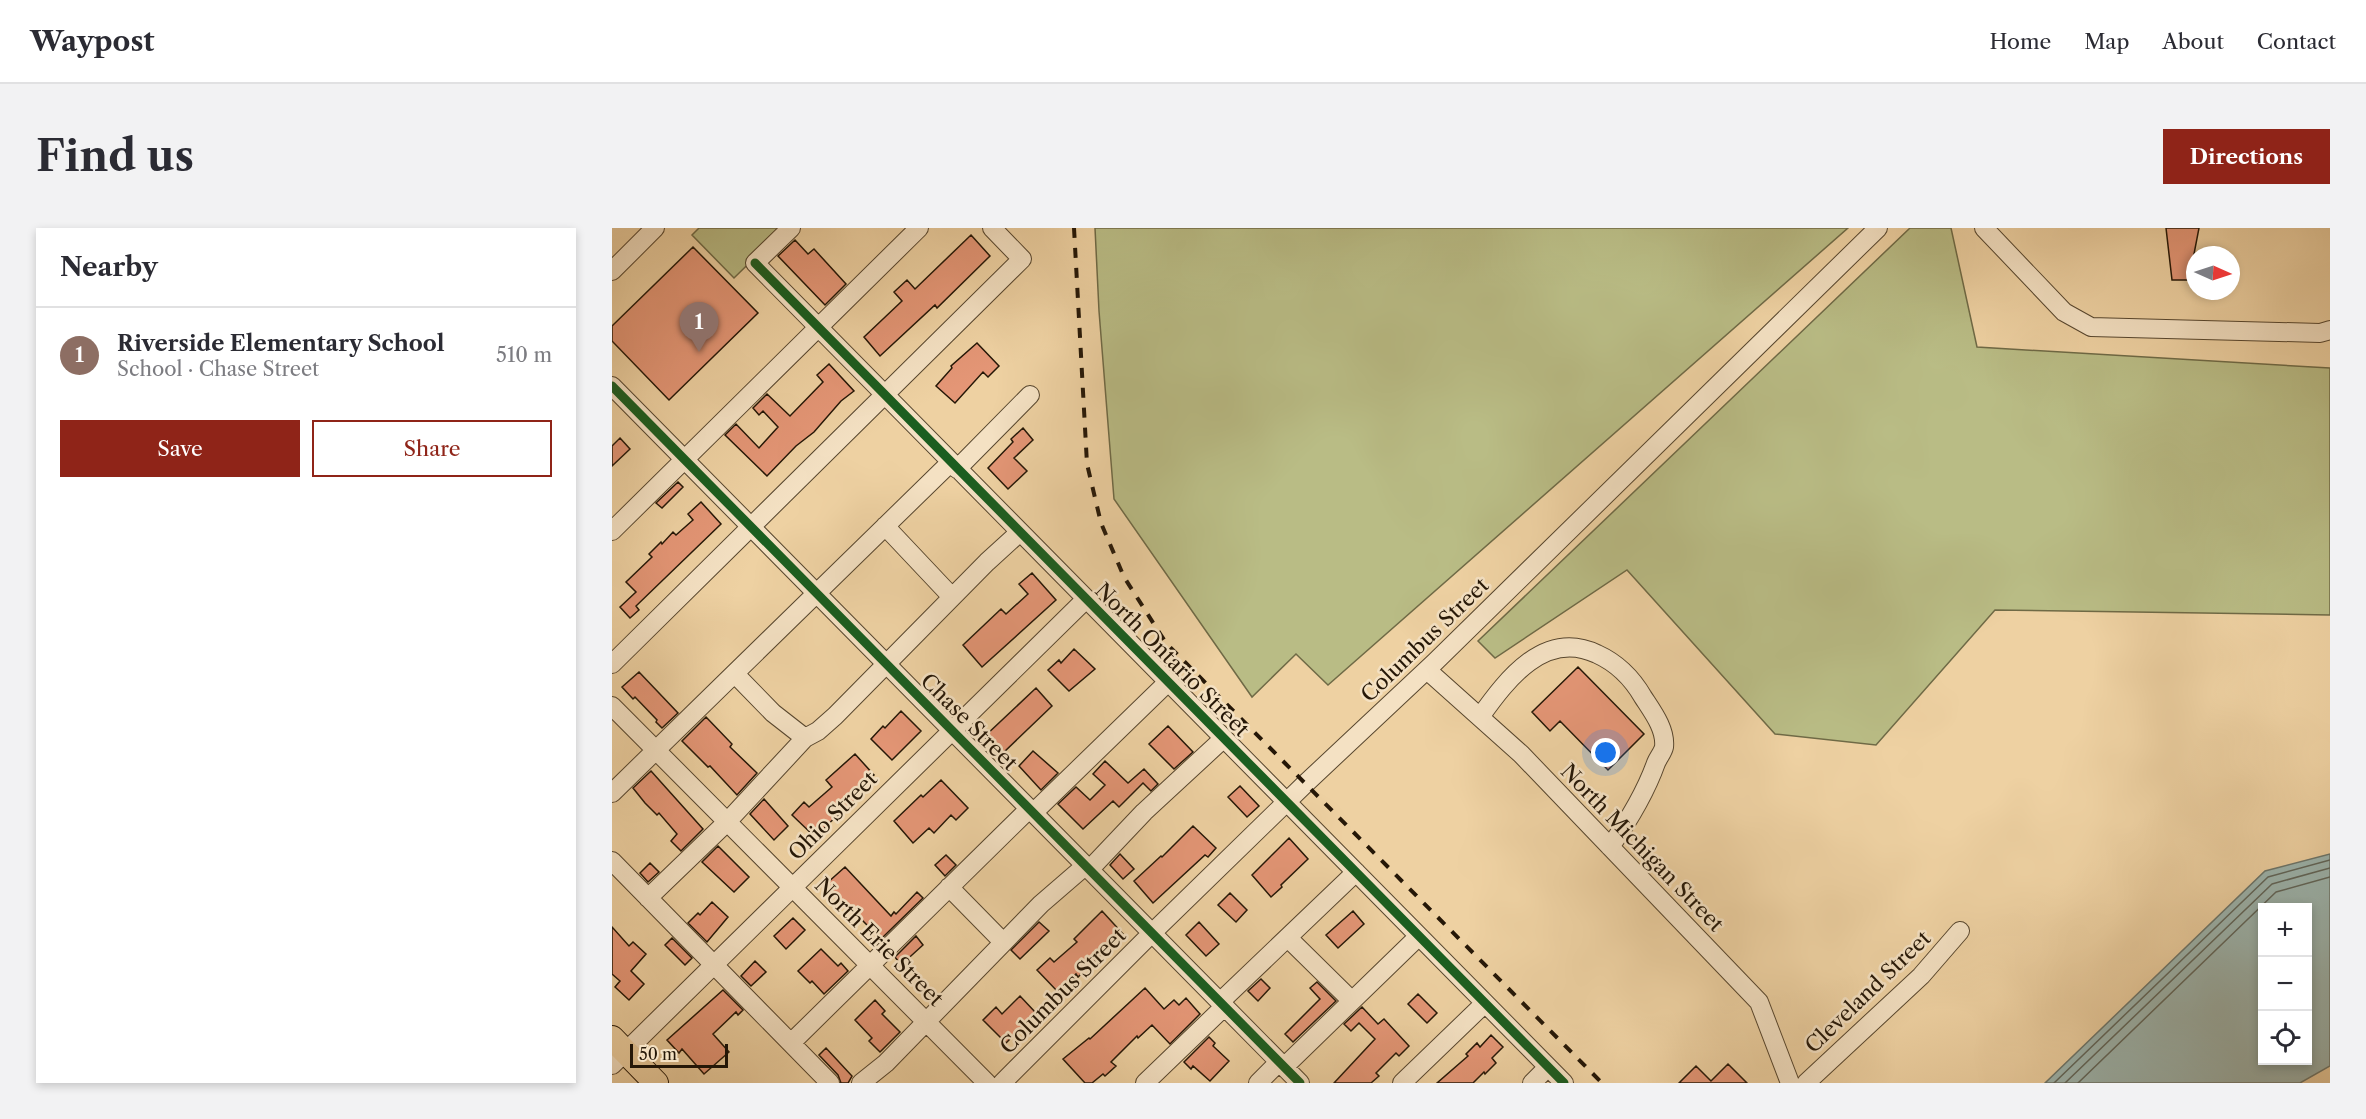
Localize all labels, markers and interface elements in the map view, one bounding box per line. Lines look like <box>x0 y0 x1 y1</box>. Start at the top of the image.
text: Waypost <box>30 24 154 58</box>
text: Home <box>1990 29 2051 54</box>
text: Map <box>2084 29 2129 54</box>
text: About <box>2162 29 2224 54</box>
text: Contact <box>2257 29 2336 54</box>
button: Directions <box>2163 129 2330 184</box>
text: Find us <box>36 130 194 182</box>
north arrow <box>2186 246 2240 300</box>
text: Nearby <box>60 251 158 283</box>
pin: 1 <box>680 302 718 352</box>
text: Riverside Elementary School <box>117 330 444 357</box>
text: 1 <box>75 343 84 367</box>
text: 510 m <box>496 343 552 367</box>
text: School · Chase Street <box>117 357 319 381</box>
button: Save <box>60 420 300 477</box>
button: Share <box>312 420 552 477</box>
street label: Columbus Street <box>1356 572 1494 707</box>
street label: North Ontario Street <box>1090 578 1255 742</box>
street label: Chase Street <box>916 668 1023 776</box>
your location <box>1591 738 1620 767</box>
street label: North Michigan Street <box>1556 759 1729 937</box>
street label: Ohio Street <box>783 766 882 865</box>
street label: North Erie Street <box>810 872 949 1011</box>
map controls <box>2258 903 2312 1065</box>
button: + <box>2258 903 2312 957</box>
street label: Columbus Street <box>995 922 1131 1059</box>
street label: Cleveland Street <box>1800 925 1936 1058</box>
button: − <box>2258 957 2312 1011</box>
button: locate <box>2258 1011 2312 1065</box>
scale bar <box>630 1041 728 1068</box>
text: 50 m <box>639 1044 677 1064</box>

